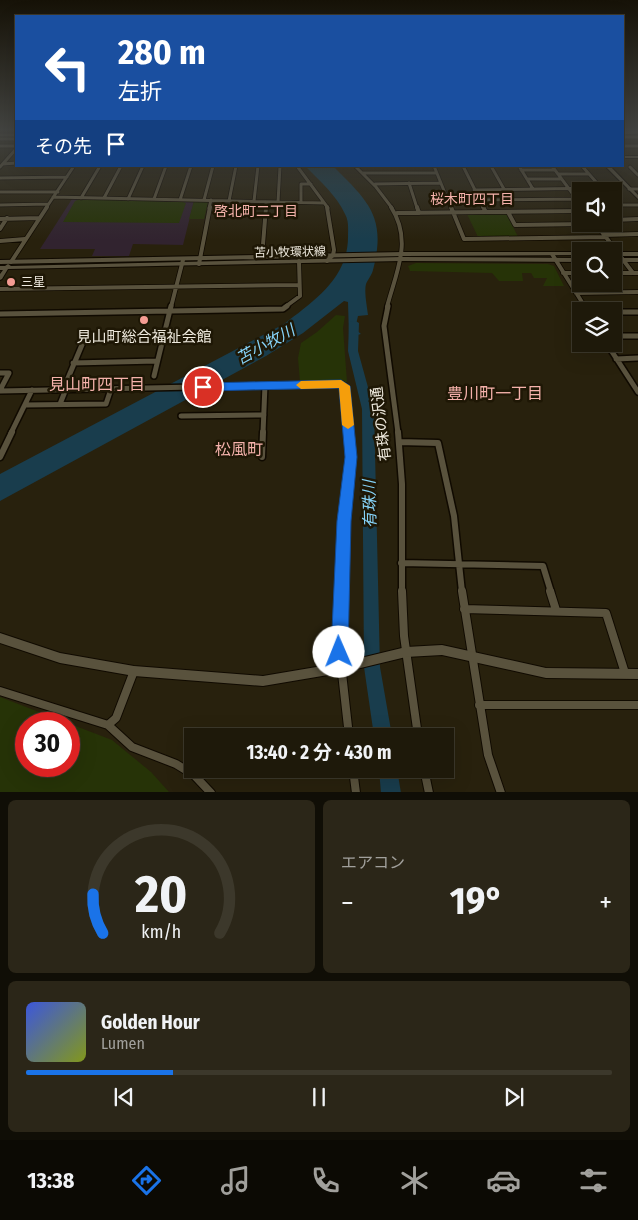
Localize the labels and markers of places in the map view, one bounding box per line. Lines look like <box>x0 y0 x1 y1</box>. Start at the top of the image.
place label: 三星 <box>21 275 45 289</box>
marker: 三星 <box>5 276 17 288</box>
marker: 見山町総合福祉会館 <box>138 314 150 326</box>
place label: 見山町総合福祉会館 <box>76 328 212 346</box>
pin <box>182 366 224 408</box>

